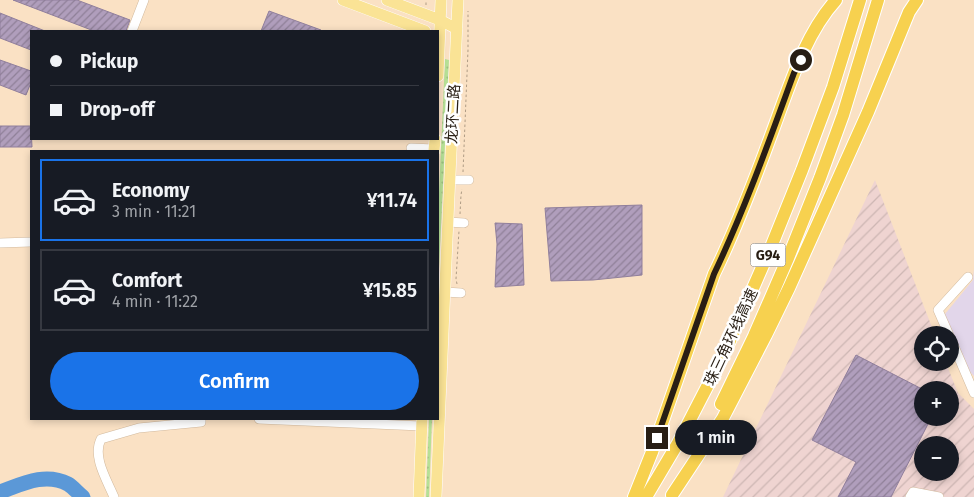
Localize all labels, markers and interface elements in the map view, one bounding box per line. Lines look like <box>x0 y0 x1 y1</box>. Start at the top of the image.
route start <box>790 49 812 71</box>
text: Pickup <box>80 50 138 73</box>
street label: 龙环二路 <box>442 84 464 144</box>
text: Drop-off <box>80 98 154 121</box>
icon: car <box>52 178 97 223</box>
text: Economy <box>112 179 189 202</box>
text: ¥11.74 <box>367 189 417 212</box>
text: 3 min · 11:21 <box>112 202 196 221</box>
road number: G94 <box>750 244 786 266</box>
icon: car <box>52 268 97 313</box>
text: Comfort <box>112 269 182 292</box>
text: ¥15.85 <box>363 279 417 302</box>
street label: 珠三角环线高速 <box>701 286 761 388</box>
text: 4 min · 11:22 <box>112 292 198 311</box>
map controls <box>914 326 959 481</box>
button: locate <box>914 326 959 371</box>
button: Confirm <box>50 352 419 410</box>
button: + <box>914 381 959 426</box>
callout: 1 min <box>674 420 757 456</box>
route end <box>646 427 668 449</box>
text: 1 min <box>697 428 735 447</box>
button: − <box>914 436 959 481</box>

